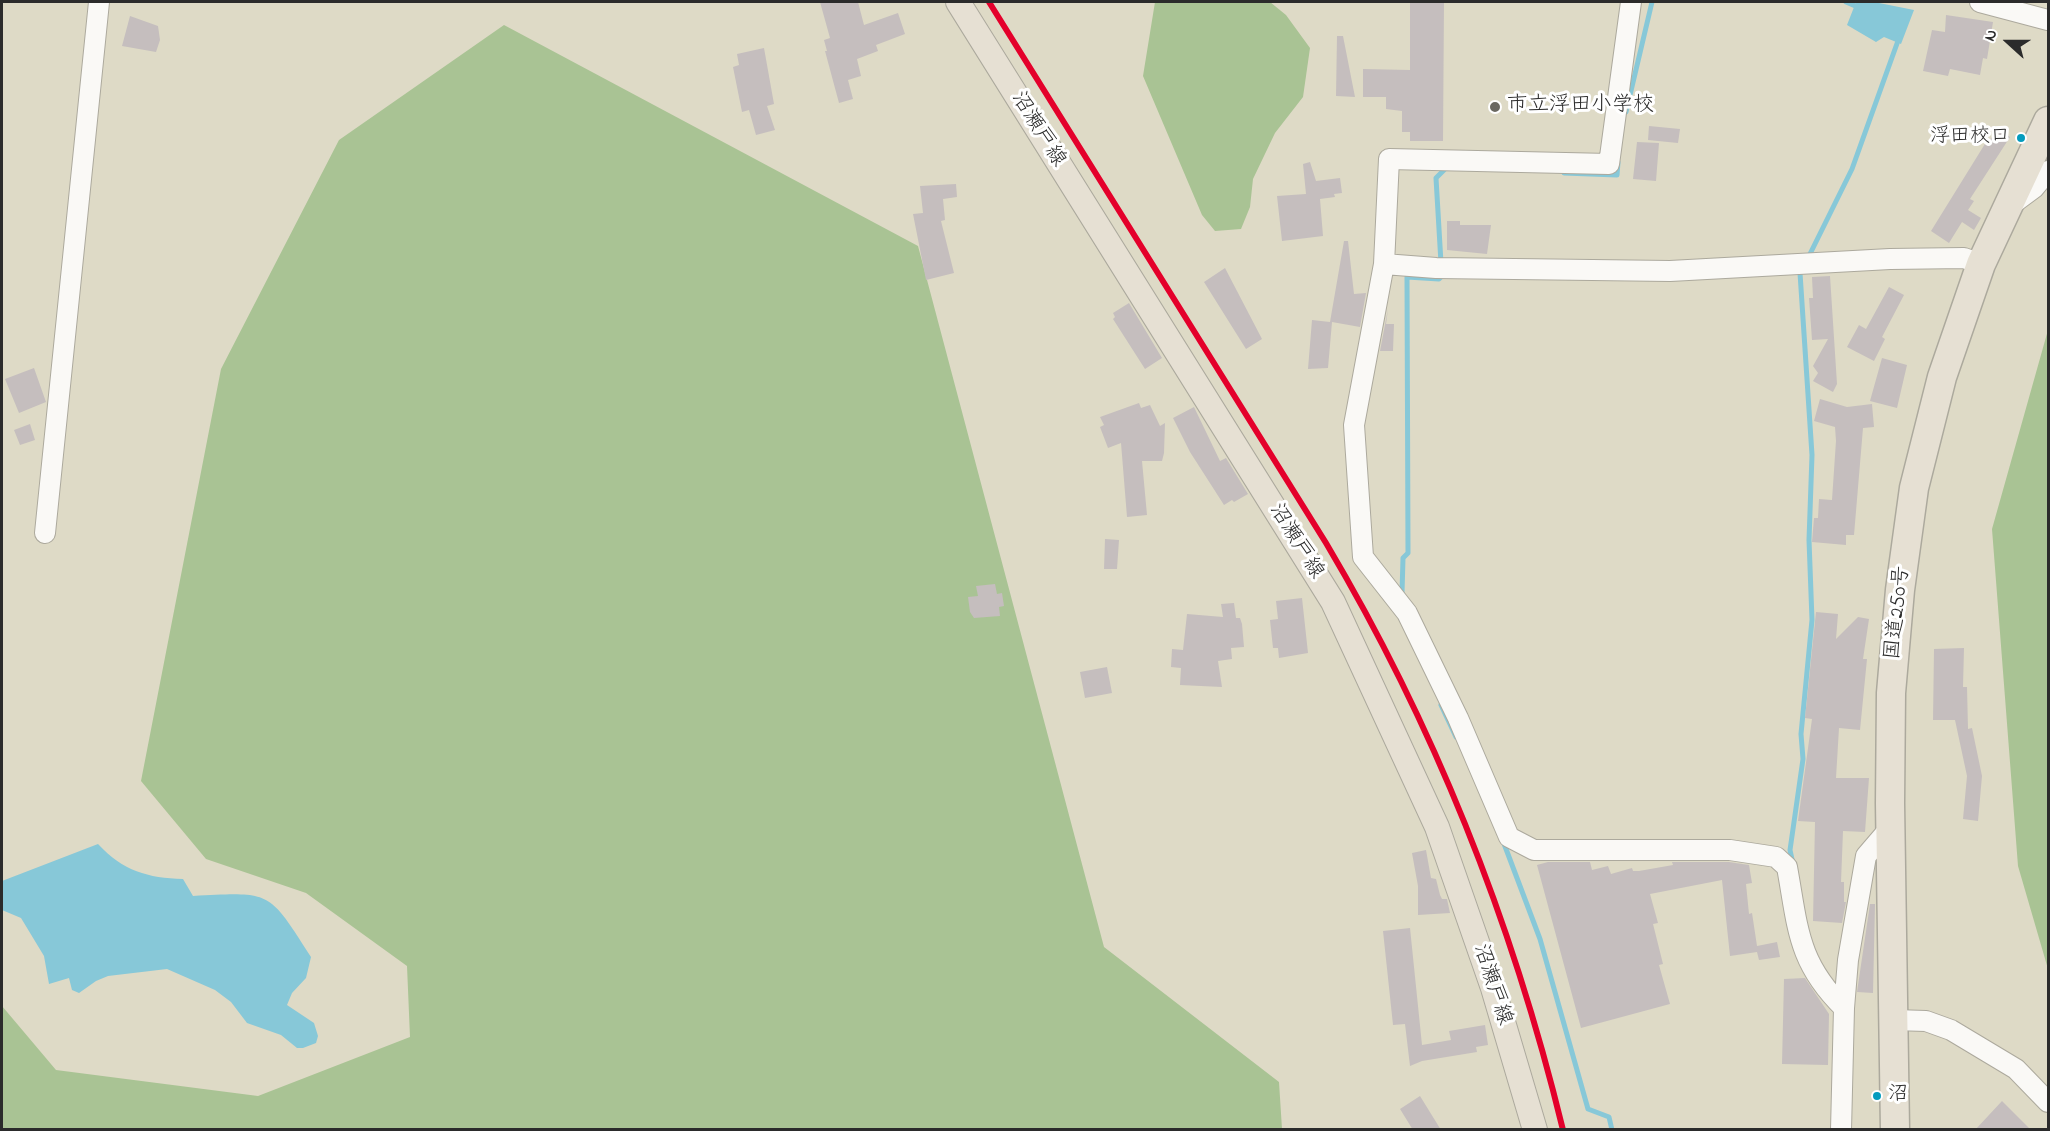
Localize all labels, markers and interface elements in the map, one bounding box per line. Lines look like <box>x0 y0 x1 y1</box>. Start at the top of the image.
north arrow <box>1978 12 2038 72</box>
text: N <box>1978 26 2004 45</box>
street label: 沼瀬戸線 <box>1004 88 1070 172</box>
place label: 市立浮田小学校 <box>1507 94 1654 120</box>
marker: 市立浮田小学校 <box>1488 100 1502 114</box>
place label: 浮田校口 <box>1930 126 2010 150</box>
marker: 浮田校口 <box>2015 132 2027 144</box>
street label: 沼瀬戸線 <box>1262 500 1328 584</box>
street label: 国道250号 <box>1882 565 1916 661</box>
street label: 沼瀬戸線 <box>1466 941 1516 1029</box>
place label: 沼 <box>1888 1084 1908 1108</box>
marker: 沼 <box>1871 1090 1883 1102</box>

